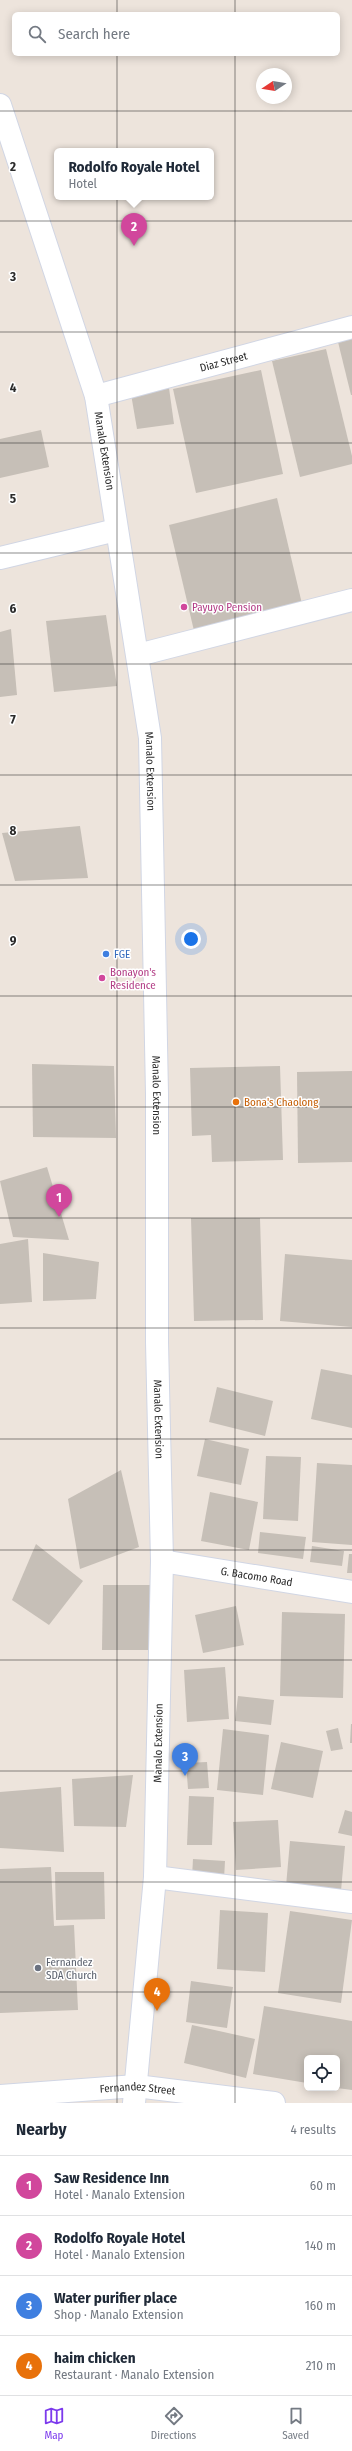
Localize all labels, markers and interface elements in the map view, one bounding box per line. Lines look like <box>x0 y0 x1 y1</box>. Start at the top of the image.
search box <box>12 12 340 56</box>
icon: search <box>26 23 48 45</box>
text: Search here <box>58 25 130 43</box>
north arrow <box>256 68 292 104</box>
popup <box>54 148 214 200</box>
text: Rodolfo Royale Hotel <box>68 158 200 176</box>
text: 2 <box>9 159 16 174</box>
text: Hotel <box>68 176 97 191</box>
pin: 2 <box>121 213 147 246</box>
text: 3 <box>9 269 16 284</box>
street label: Diaz Street <box>198 349 249 375</box>
text: 4 <box>10 380 17 395</box>
street label: Manalo Extension <box>92 411 117 491</box>
text: 5 <box>10 491 16 506</box>
text: 6 <box>10 601 17 616</box>
place label: Payuyo Pension <box>192 601 262 614</box>
marker: Payuyo Pension <box>179 602 189 612</box>
text: 7 <box>10 712 16 727</box>
street label: Manalo Extension <box>142 731 157 811</box>
text: 8 <box>10 823 17 838</box>
your location <box>181 929 201 949</box>
text: 9 <box>10 933 17 948</box>
place label: FGE <box>114 948 130 961</box>
marker: FGE <box>101 949 111 959</box>
place label: Bonayon's Residence <box>110 966 156 992</box>
marker: Bonayon's Residence <box>97 973 107 983</box>
street label: Manalo Extension <box>149 1055 163 1135</box>
place label: Bona's Chaolong <box>244 1096 319 1109</box>
marker: Bona's Chaolong <box>231 1097 241 1107</box>
pin: 1 <box>46 1184 72 1217</box>
street label: Manalo Extension <box>151 1379 166 1459</box>
street label: G. Bacomo Road <box>220 1565 294 1589</box>
street label: Manalo Extension <box>151 1703 166 1783</box>
pin: 3 <box>172 1743 198 1776</box>
place label: Fernandez SDA Church <box>46 1956 97 1982</box>
marker: Fernandez SDA Church <box>33 1963 43 1973</box>
pin: 4 <box>144 1978 170 2011</box>
map controls <box>304 2055 340 2091</box>
button: locate <box>304 2055 340 2091</box>
street label: Fernandez Street <box>99 2080 176 2098</box>
text: Nearby <box>16 2119 67 2140</box>
text: 4 results <box>290 2122 336 2137</box>
text: Saw Residence Inn <box>54 2169 169 2187</box>
text: 1 <box>26 2178 32 2193</box>
text: 60 m <box>310 2178 336 2193</box>
text: Hotel · Manalo Extension <box>54 2187 185 2202</box>
text: Rodolfo Royale Hotel <box>54 2229 185 2247</box>
text: 2 <box>26 2238 32 2253</box>
text: 140 m <box>305 2238 336 2253</box>
text: Hotel · Manalo Extension <box>54 2247 185 2262</box>
text: Water purifier place <box>54 2289 177 2307</box>
text: 3 <box>26 2298 32 2313</box>
text: 160 m <box>305 2298 336 2313</box>
text: Shop · Manalo Extension <box>54 2307 184 2322</box>
text: haim chicken <box>54 2349 136 2367</box>
text: 4 <box>26 2358 32 2373</box>
text: 210 m <box>306 2358 336 2373</box>
text: Restaurant · Manalo Extension <box>54 2367 214 2382</box>
tab: Map <box>43 2405 65 2442</box>
tab: Directions <box>151 2405 196 2442</box>
tab: Saved <box>282 2405 309 2442</box>

